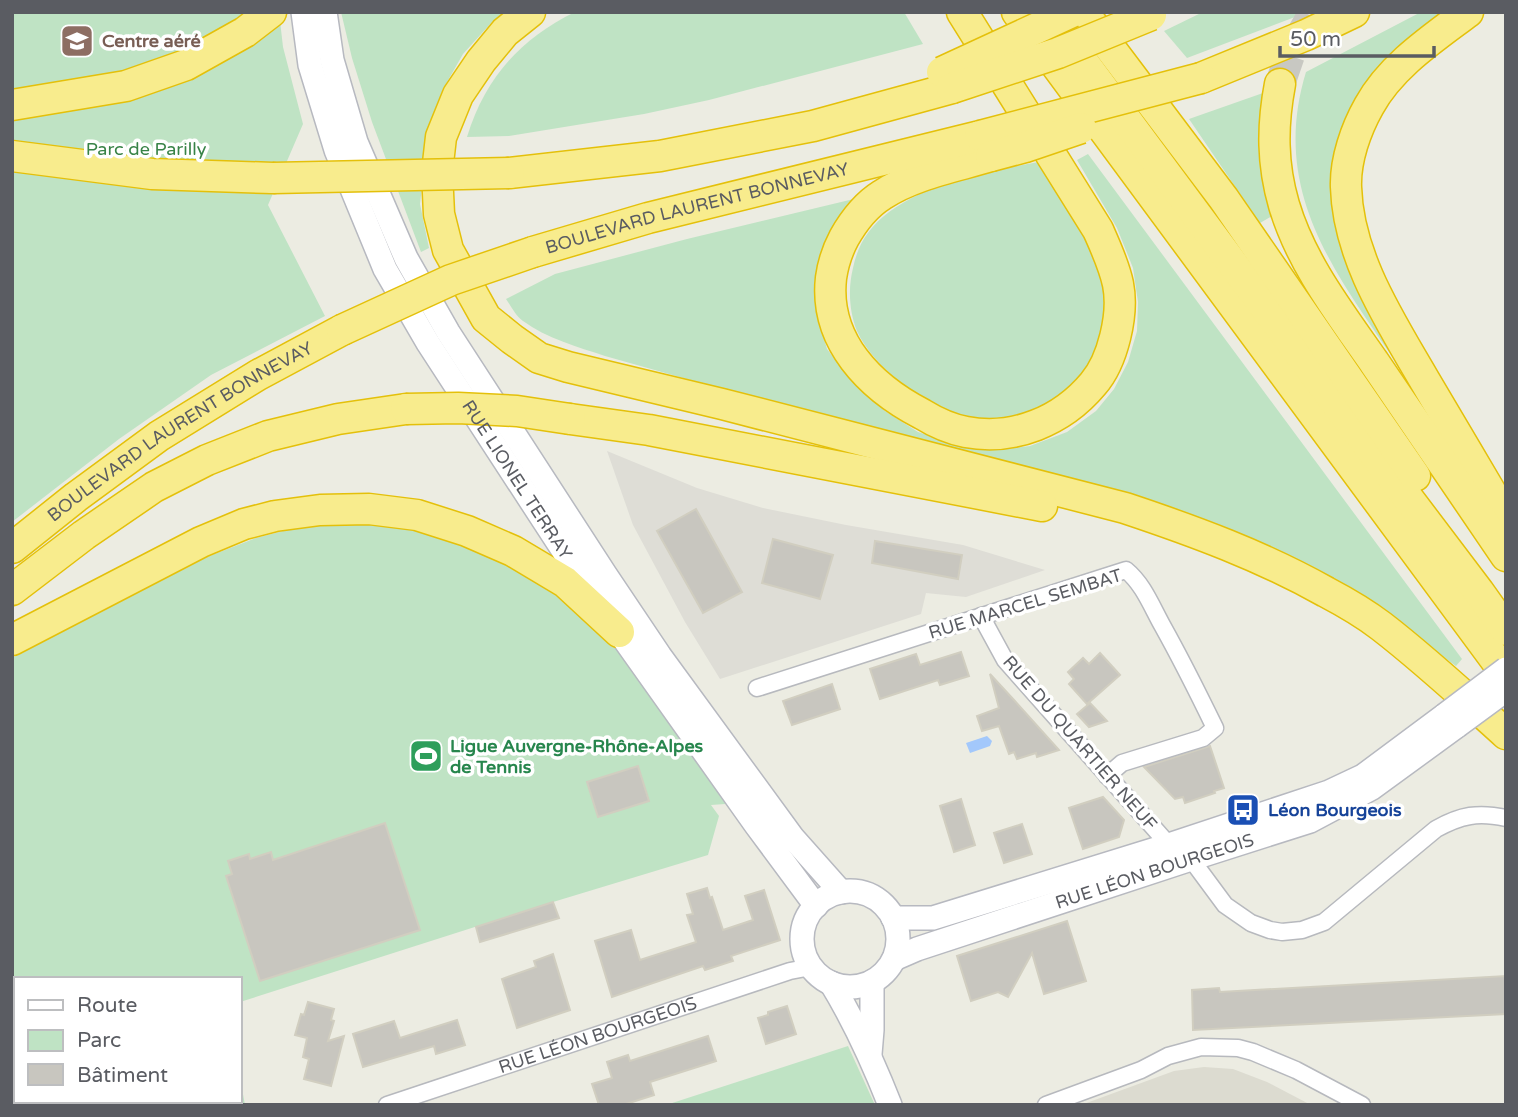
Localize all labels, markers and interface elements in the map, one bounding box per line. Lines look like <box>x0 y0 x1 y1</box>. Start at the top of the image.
scale bar <box>1280 14 1434 58</box>
school or university icon: Centre aéré <box>58 22 96 60</box>
text: 50 m <box>1290 27 1341 52</box>
place label: Centre aéré <box>102 30 201 52</box>
park label: Parc de Parilly <box>86 138 207 160</box>
street label: BOULEVARD LAURENT BONNEVAY <box>543 158 852 259</box>
street label: BOULEVARD LAURENT BONNEVAY <box>43 337 317 526</box>
street label: RUE LIONEL TERRAY <box>457 396 577 564</box>
street label: RUE MARCEL SEMBAT <box>926 564 1124 644</box>
street label: RUE DU QUARTIER NEUF <box>998 651 1162 835</box>
place label: Ligue Auvergne-Rhône-Alpes de Tennis <box>450 735 704 778</box>
sports icon: Ligue Auvergne-Rhône-Alpes de Tennis <box>407 737 445 775</box>
bus stop icon: Léon Bourgeois <box>1224 791 1262 829</box>
place label: Léon Bourgeois <box>1268 799 1402 821</box>
street label: RUE LÉON BOURGEOIS <box>1052 829 1257 914</box>
legend <box>14 977 242 1103</box>
street label: RUE LÉON BOURGEOIS <box>496 992 700 1078</box>
text: Route <box>77 993 137 1018</box>
text: Parc <box>77 1028 121 1053</box>
text: Bâtiment <box>77 1063 168 1088</box>

